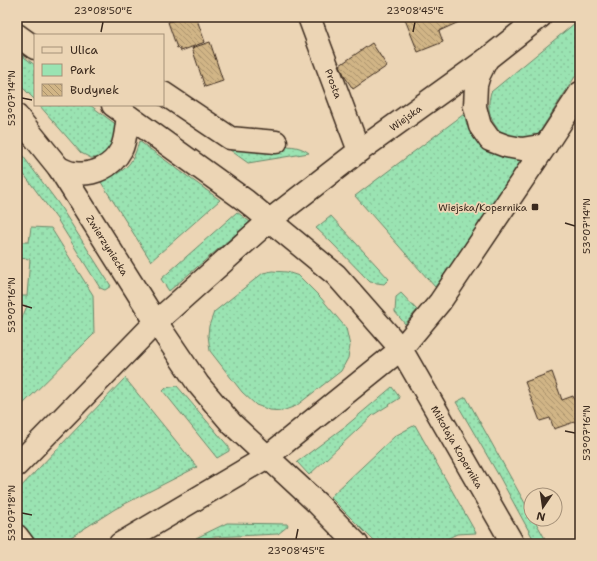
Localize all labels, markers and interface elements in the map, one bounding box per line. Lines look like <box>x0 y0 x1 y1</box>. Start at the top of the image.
text: 23°08'50"E <box>74 4 132 17</box>
text: 23°08'45"E <box>386 4 444 17</box>
legend <box>34 34 164 106</box>
text: Ulica <box>70 42 99 58</box>
text: Park <box>70 62 96 78</box>
street label: Prosta <box>322 67 345 101</box>
text: 53°07'14"N <box>5 70 18 126</box>
text: Budynek <box>70 82 119 98</box>
street label: Wiejska <box>387 102 425 134</box>
text: 53°07'14"N <box>580 198 593 254</box>
place label: Wiejska/Kopernika <box>438 201 528 214</box>
marker: Wiejska/Kopernika <box>530 202 540 212</box>
street label: Zwierzyniecka <box>83 213 132 279</box>
text: 53°07'16"N <box>5 277 18 333</box>
street label: Mikołaja Kopernika <box>428 403 486 492</box>
text: 53°07'16"N <box>580 405 593 461</box>
text: 53°07'18"N <box>5 485 18 541</box>
north arrow <box>523 487 563 527</box>
text: N <box>535 508 547 525</box>
text: 23°08'45"E <box>267 544 325 557</box>

